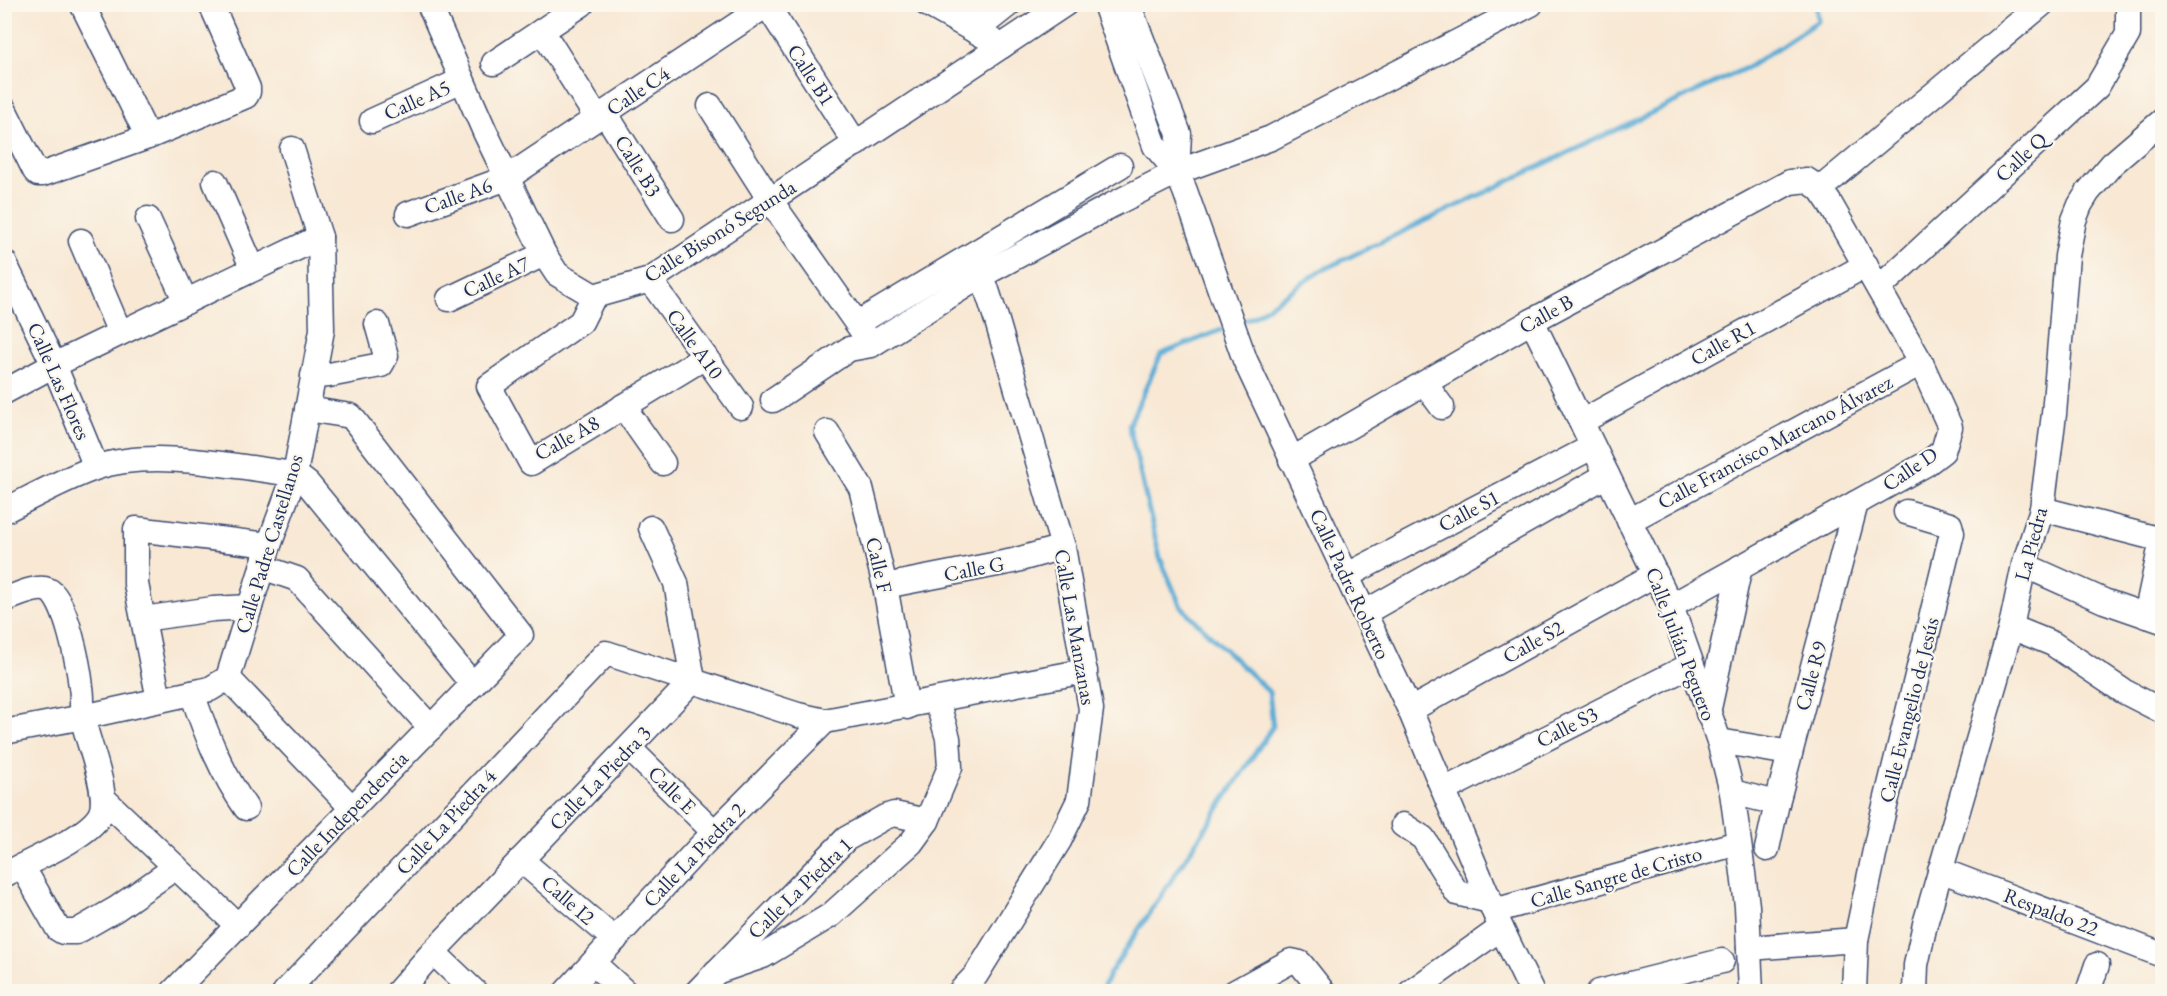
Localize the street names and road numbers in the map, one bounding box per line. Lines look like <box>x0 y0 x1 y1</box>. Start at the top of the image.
street label: Calle B1 <box>782 39 841 111</box>
street label: Calle C4 <box>601 59 675 122</box>
street label: Calle A5 <box>379 73 454 126</box>
street label: Calle Q <box>1989 124 2055 188</box>
street label: Calle B3 <box>609 130 668 202</box>
street label: Calle A6 <box>420 171 496 220</box>
street label: Calle Bisonó Segunda <box>639 173 801 288</box>
street label: Calle A7 <box>458 249 534 304</box>
street label: Calle B <box>1514 288 1578 339</box>
street label: Calle A10 <box>661 303 730 384</box>
street label: Calle R1 <box>1685 314 1760 372</box>
street label: Calle Las Flores <box>22 318 97 444</box>
street label: Calle Francisco Marcano Álvarez <box>1653 368 1897 515</box>
street label: Calle A8 <box>529 409 604 466</box>
street label: Calle D <box>1877 440 1943 497</box>
street label: Calle Padre Castellanos <box>228 451 309 637</box>
street label: Calle S1 <box>1433 483 1504 538</box>
street label: La Piedra <box>2008 503 2053 584</box>
street label: Calle Padre Roberto <box>1304 504 1397 663</box>
street label: Calle F <box>860 534 899 596</box>
street label: Calle Las Manzanas <box>1048 547 1103 707</box>
street label: Calle G <box>941 549 1006 588</box>
street label: Calle Julián Peguero <box>1640 563 1723 724</box>
street label: Calle S2 <box>1498 614 1568 669</box>
street label: Calle Evangelio de Jesús <box>1872 614 1945 806</box>
street label: Calle R9 <box>1788 638 1833 714</box>
street label: Calle S3 <box>1531 700 1602 753</box>
street label: Calle La Piedra 3 <box>543 719 656 836</box>
street label: Calle Independencia <box>280 745 414 882</box>
street label: Calle E <box>642 760 702 820</box>
street label: Calle La Piedra 4 <box>390 762 502 880</box>
street label: Calle La Piedra 2 <box>637 796 750 913</box>
street label: Calle La Piedra 1 <box>741 831 858 944</box>
street label: Calle Sangre de Cristo <box>1527 839 1705 914</box>
street label: Calle I2 <box>536 869 601 930</box>
street label: Respaldo 22 <box>2000 881 2102 942</box>

